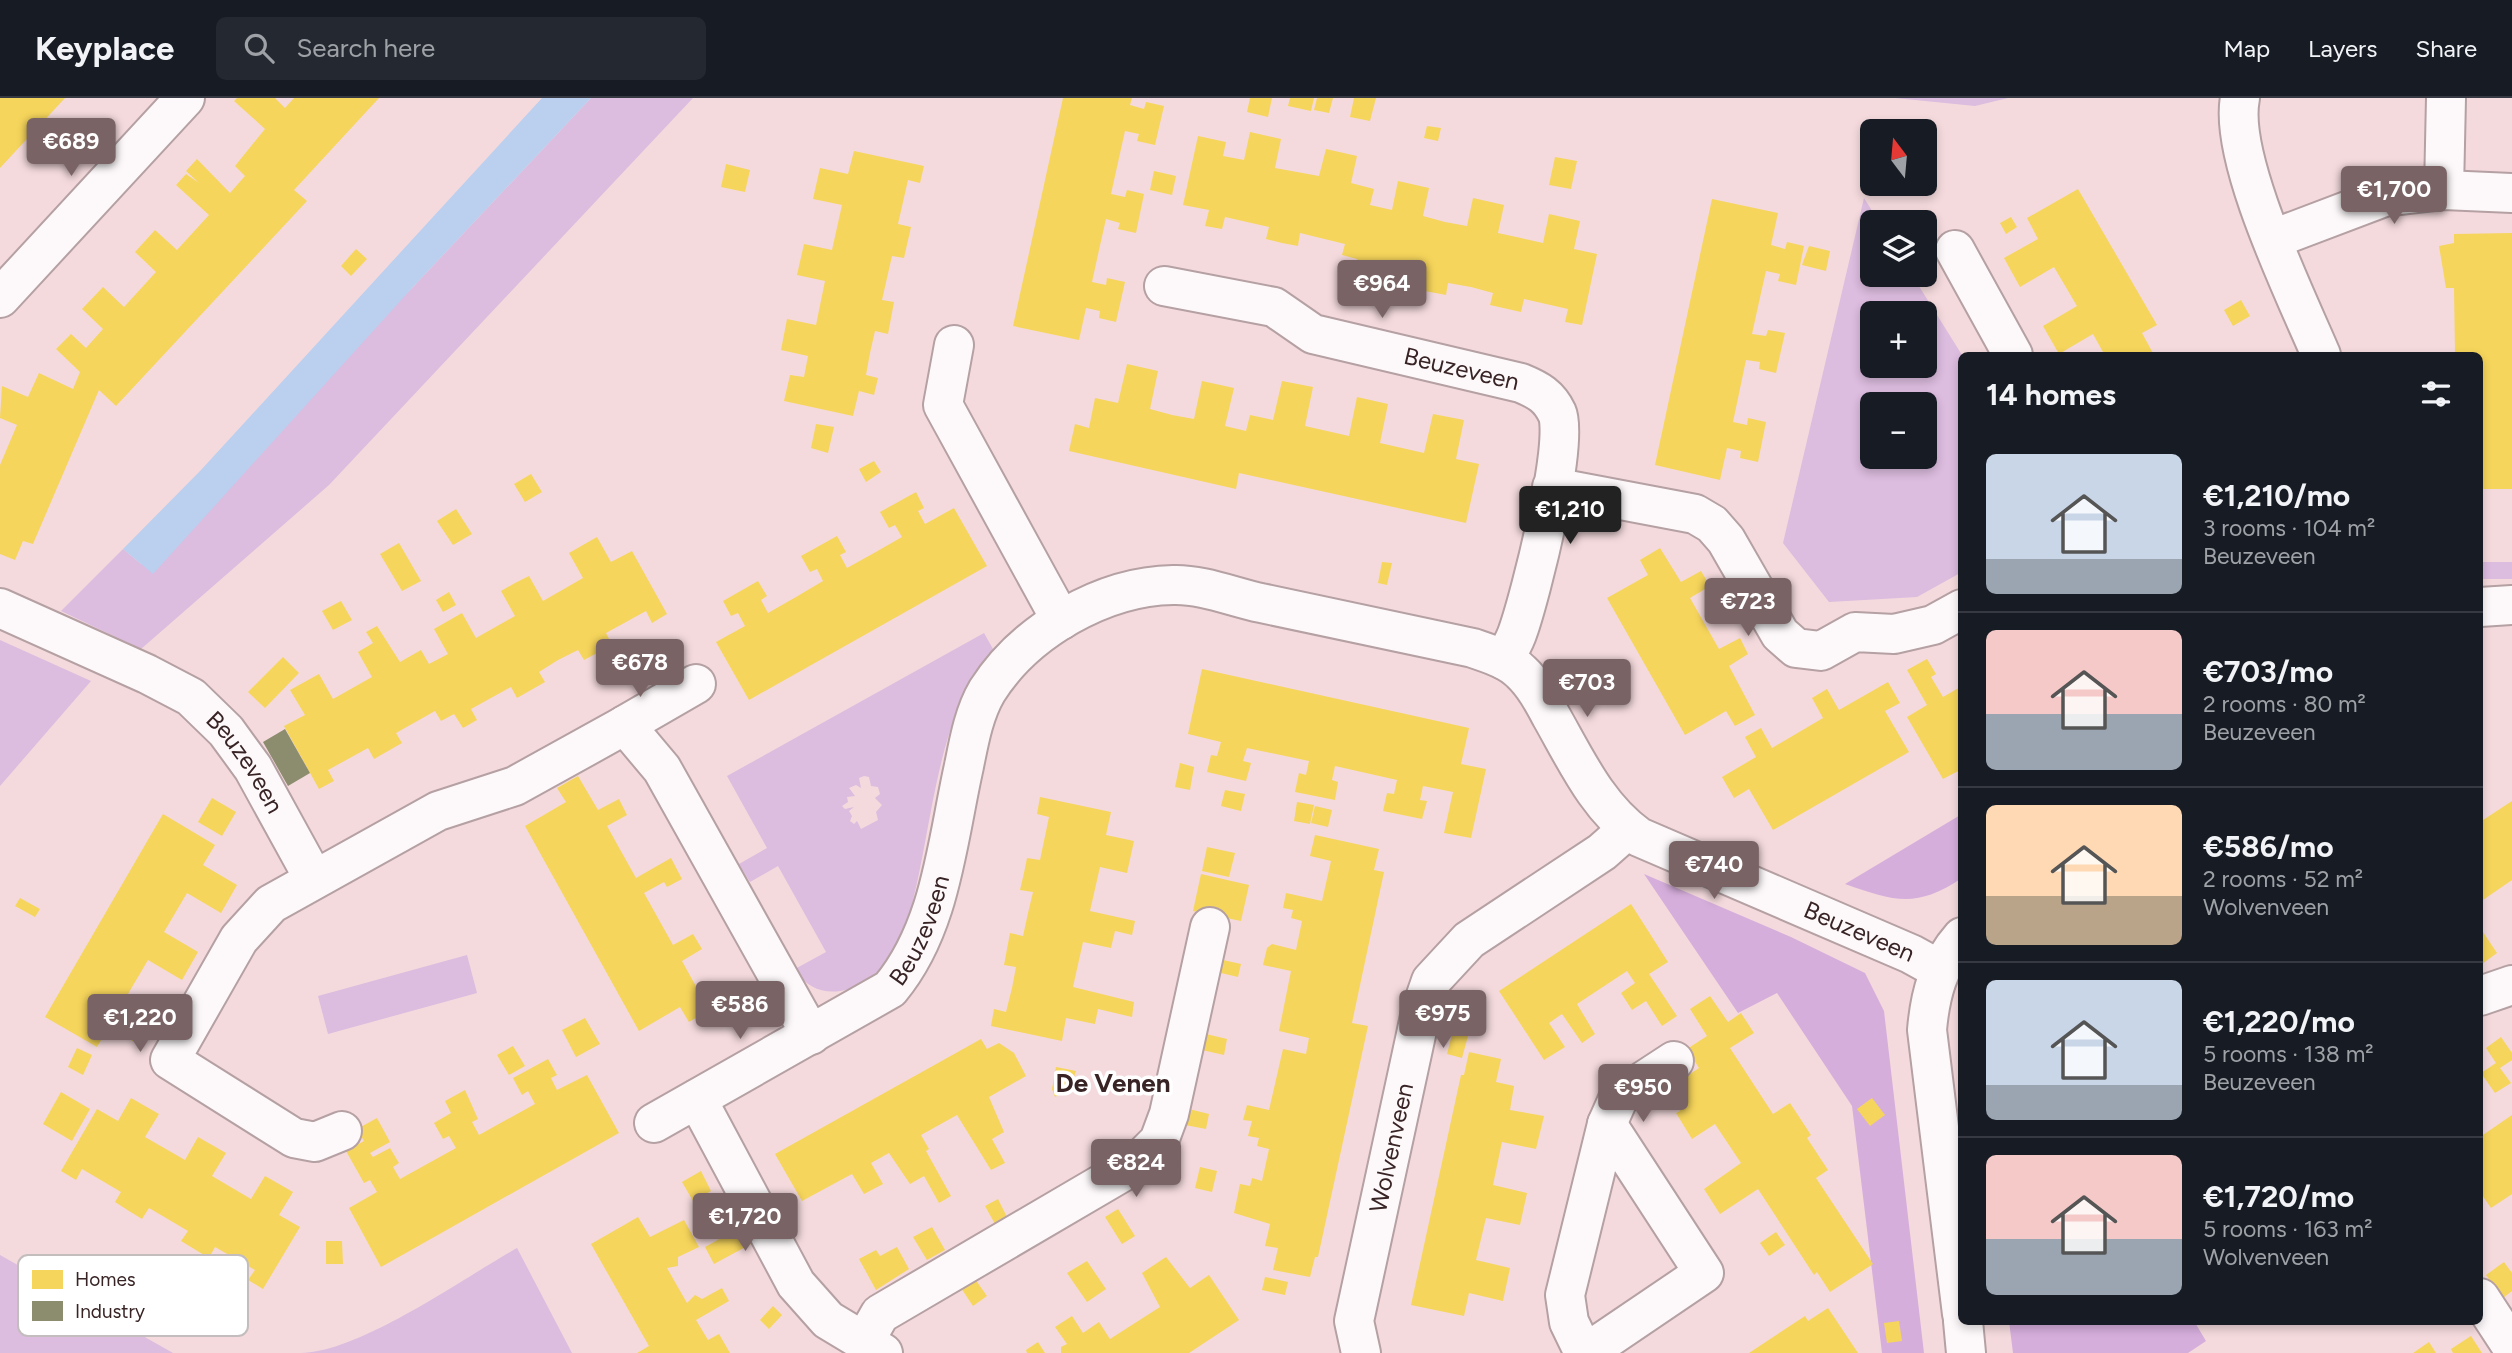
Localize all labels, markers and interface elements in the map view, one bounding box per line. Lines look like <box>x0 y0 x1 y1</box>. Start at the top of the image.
search box <box>216 17 706 80</box>
text: Keyplace <box>35 29 174 68</box>
icon: search <box>240 29 278 67</box>
text: Search here <box>296 32 435 64</box>
text: Map <box>2223 34 2270 63</box>
text: Layers <box>2308 34 2377 63</box>
text: Share <box>2415 34 2477 63</box>
pin: €689 <box>30 118 112 178</box>
north arrow <box>1860 119 1937 196</box>
map controls <box>1860 119 1937 469</box>
text: €689 <box>43 127 99 155</box>
pin: €1,700 <box>2337 166 2451 226</box>
text: €1,700 <box>2357 175 2431 203</box>
button: layers <box>1860 210 1937 287</box>
pin: €964 <box>1341 260 1423 320</box>
text: €964 <box>1353 269 1411 297</box>
button: + <box>1860 301 1937 378</box>
street label: Beuzeveen <box>1401 341 1522 396</box>
icon: filters <box>2417 375 2455 413</box>
text: 14 homes <box>1986 376 2116 413</box>
button: − <box>1860 392 1937 469</box>
text: €1,210/mo <box>2203 477 2350 514</box>
icon: home <box>2042 482 2126 566</box>
pin: €1,210 <box>1513 486 1627 546</box>
text: €1,210 <box>1535 495 1605 523</box>
text: 3 rooms · 104 m² <box>2203 514 2375 542</box>
text: Beuzeveen <box>2203 542 2316 570</box>
pin: €723 <box>1707 578 1789 638</box>
text: €723 <box>1721 587 1775 615</box>
pin: €678 <box>599 640 681 699</box>
text: €678 <box>612 648 668 676</box>
text: €703/mo <box>2203 653 2333 690</box>
icon: home <box>2042 658 2126 742</box>
pin: €703 <box>1546 660 1628 719</box>
text: €703 <box>1559 668 1615 696</box>
text: 2 rooms · 80 m² <box>2203 690 2366 718</box>
street label: Beuzeveen <box>200 705 290 818</box>
text: Beuzeveen <box>2203 718 2316 746</box>
text: €586/mo <box>2203 828 2334 865</box>
icon: home <box>2042 833 2126 917</box>
pin: €740 <box>1673 842 1755 901</box>
text: €740 <box>1685 850 1743 878</box>
text: 2 rooms · 52 m² <box>2203 865 2363 893</box>
street label: Beuzeveen <box>883 872 955 991</box>
text: Wolvenveen <box>2203 893 2329 921</box>
street label: Beuzeveen <box>1800 895 1919 968</box>
pin: €586 <box>699 982 781 1041</box>
text: €586 <box>712 990 768 1018</box>
pin: €975 <box>1402 990 1484 1050</box>
pin: €1,220 <box>83 995 197 1054</box>
text: €975 <box>1415 999 1471 1027</box>
text: €1,220 <box>103 1003 177 1031</box>
text: €1,220/mo <box>2203 1003 2355 1040</box>
icon: home <box>2042 1008 2126 1092</box>
text: 5 rooms · 138 m² <box>2203 1040 2374 1068</box>
pin: €950 <box>1602 1065 1684 1124</box>
district label: De Venen <box>1056 1067 1170 1099</box>
text: Beuzeveen <box>2203 1068 2316 1096</box>
text: €950 <box>1614 1073 1672 1101</box>
street label: Wolvenveen <box>1363 1080 1419 1215</box>
pin: €824 <box>1095 1140 1177 1199</box>
text: €824 <box>1107 1148 1165 1176</box>
text: €1,720/mo <box>2203 1178 2354 1215</box>
icon: home <box>2042 1183 2126 1267</box>
pin: €1,720 <box>688 1194 802 1253</box>
text: €1,720 <box>709 1202 781 1230</box>
text: 5 rooms · 163 m² <box>2203 1215 2372 1243</box>
text: Wolvenveen <box>2203 1243 2329 1271</box>
legend <box>18 1255 248 1336</box>
text: Homes <box>75 1268 136 1291</box>
text: Industry <box>75 1300 145 1323</box>

